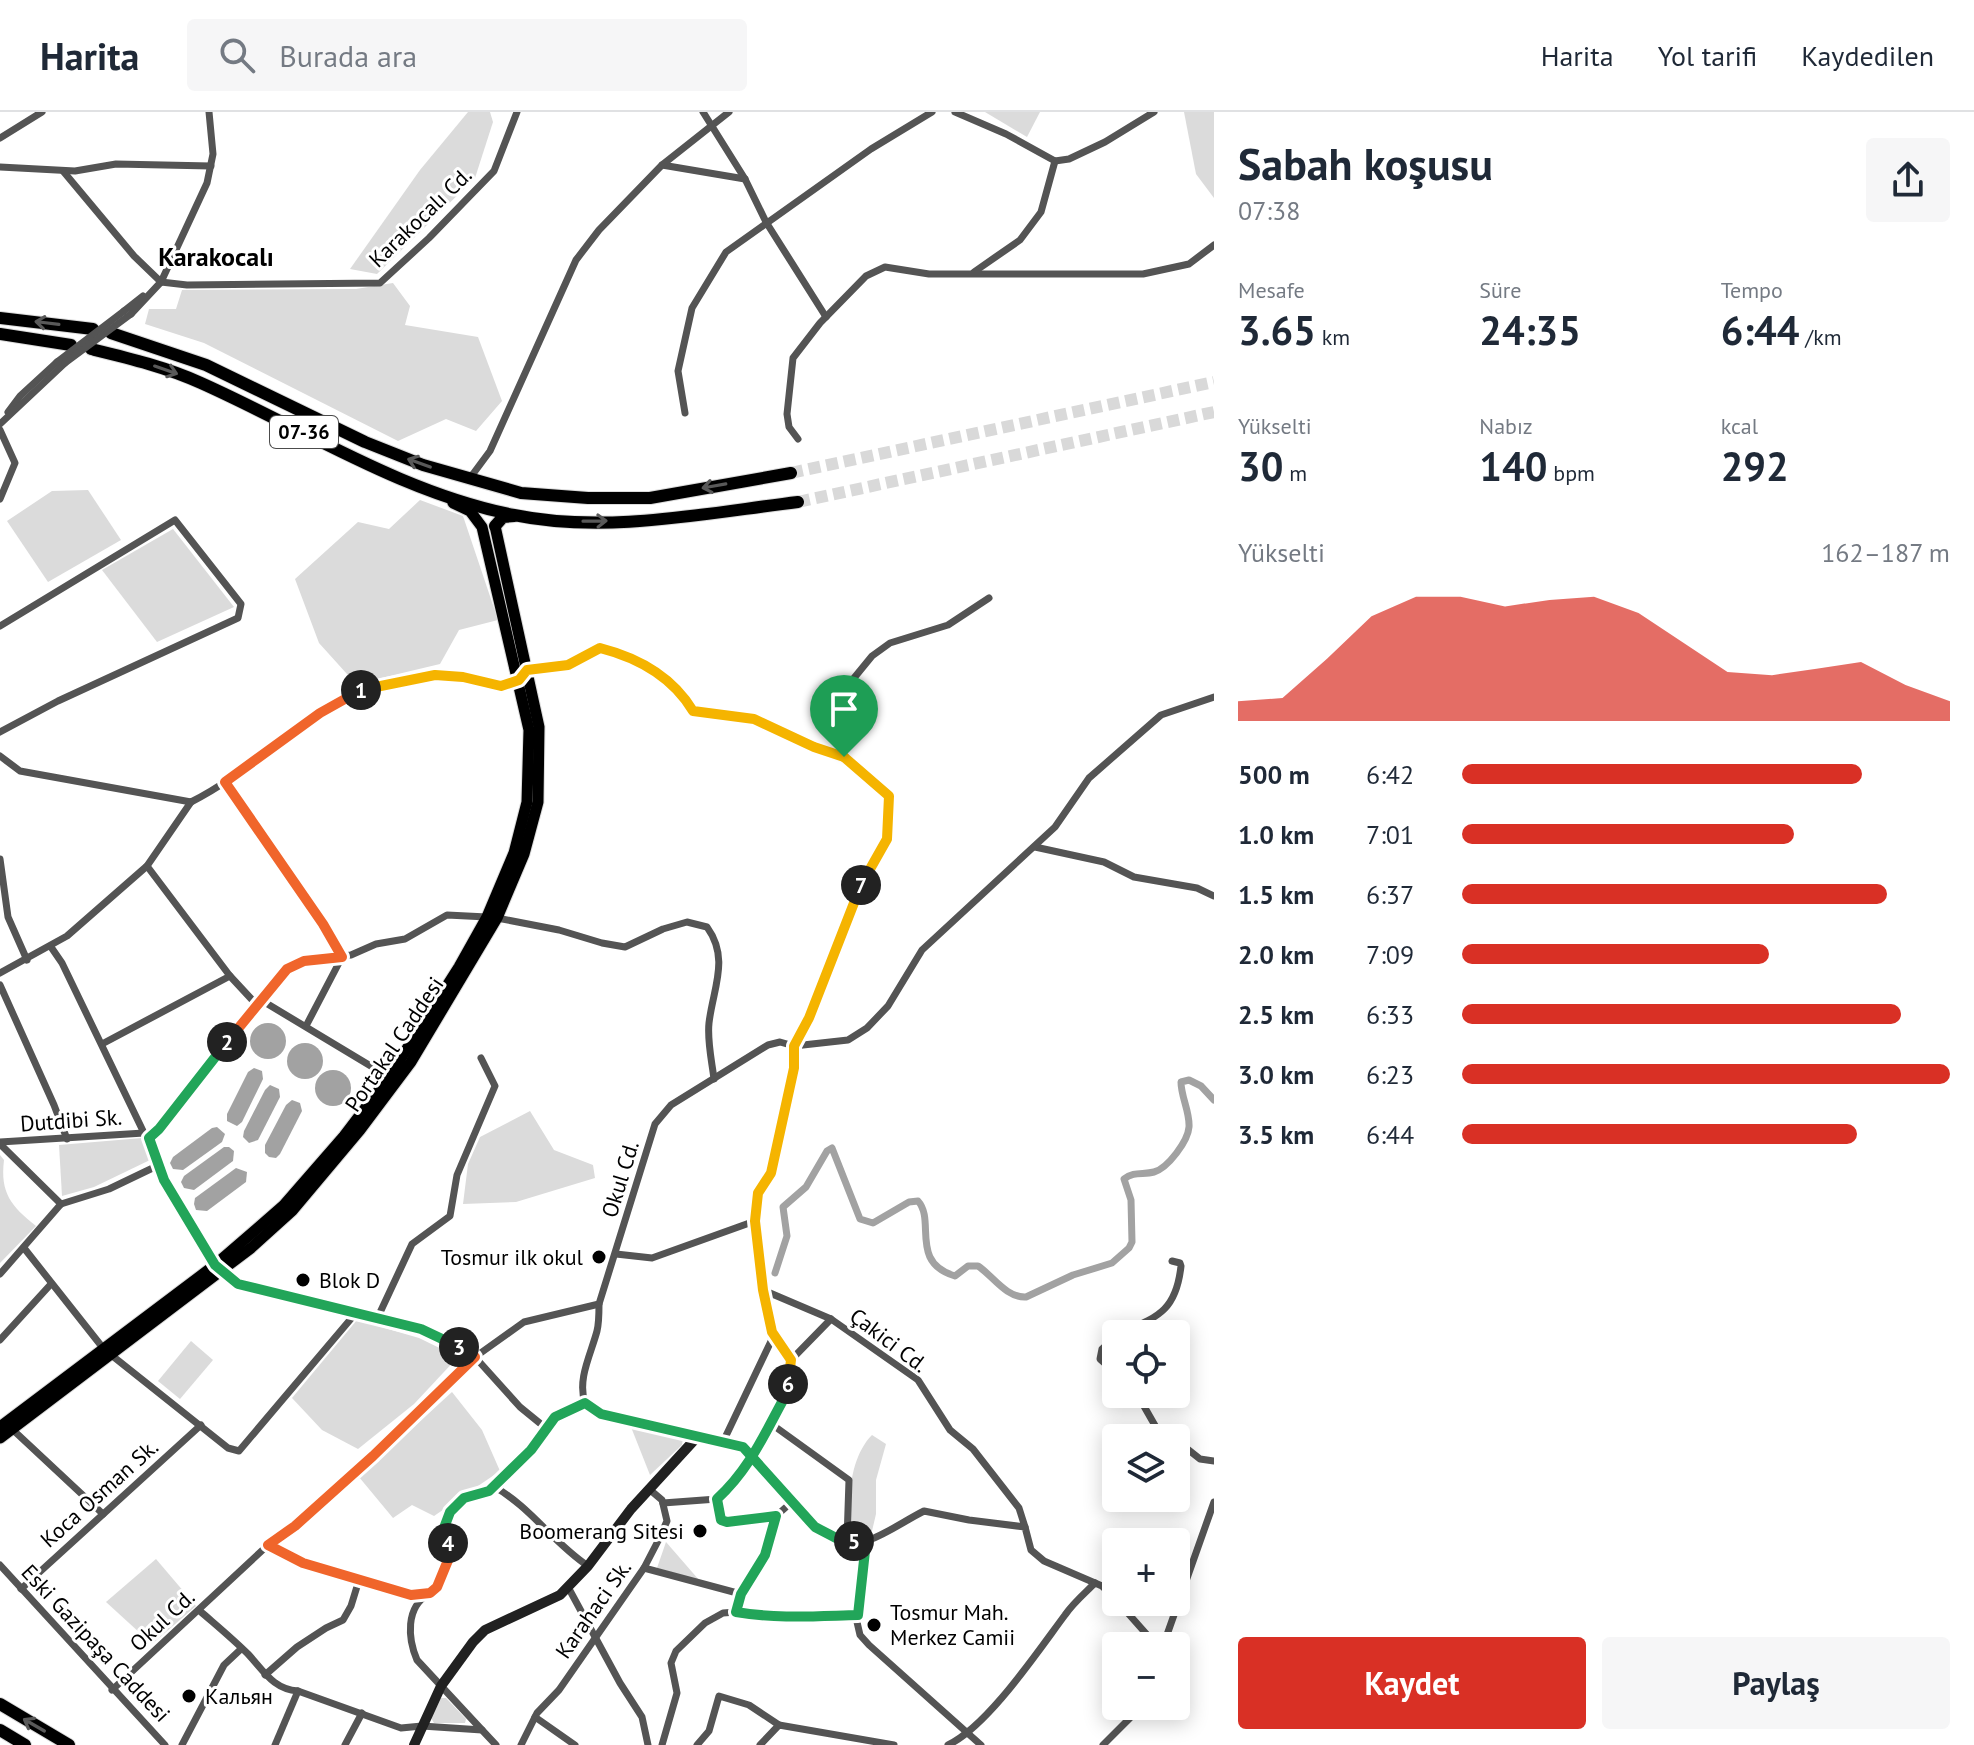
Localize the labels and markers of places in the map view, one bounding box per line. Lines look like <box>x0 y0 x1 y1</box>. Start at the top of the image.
pin: 1 <box>341 670 381 710</box>
pin <box>810 675 878 757</box>
pin: 7 <box>841 865 881 905</box>
pin: 2 <box>207 1022 247 1062</box>
place label: Tosmur ilk okul <box>441 1243 584 1271</box>
marker: Tosmur ilk okul <box>590 1248 608 1266</box>
place label: Blok D <box>319 1266 380 1294</box>
marker: Blok D <box>294 1271 312 1289</box>
pin: 3 <box>439 1327 479 1367</box>
pin: 6 <box>768 1364 808 1404</box>
place label: Boomerang Sitesi <box>519 1517 684 1545</box>
pin: 5 <box>834 1521 874 1561</box>
marker: Boomerang Sitesi <box>691 1522 709 1540</box>
pin: 4 <box>428 1523 468 1563</box>
place label: Tosmur Mah. Merkez Camii <box>890 1598 1015 1651</box>
marker: Tosmur Mah. Merkez Camii <box>865 1616 883 1634</box>
place label: Кальян <box>205 1682 273 1710</box>
marker: Кальян <box>180 1687 198 1705</box>

